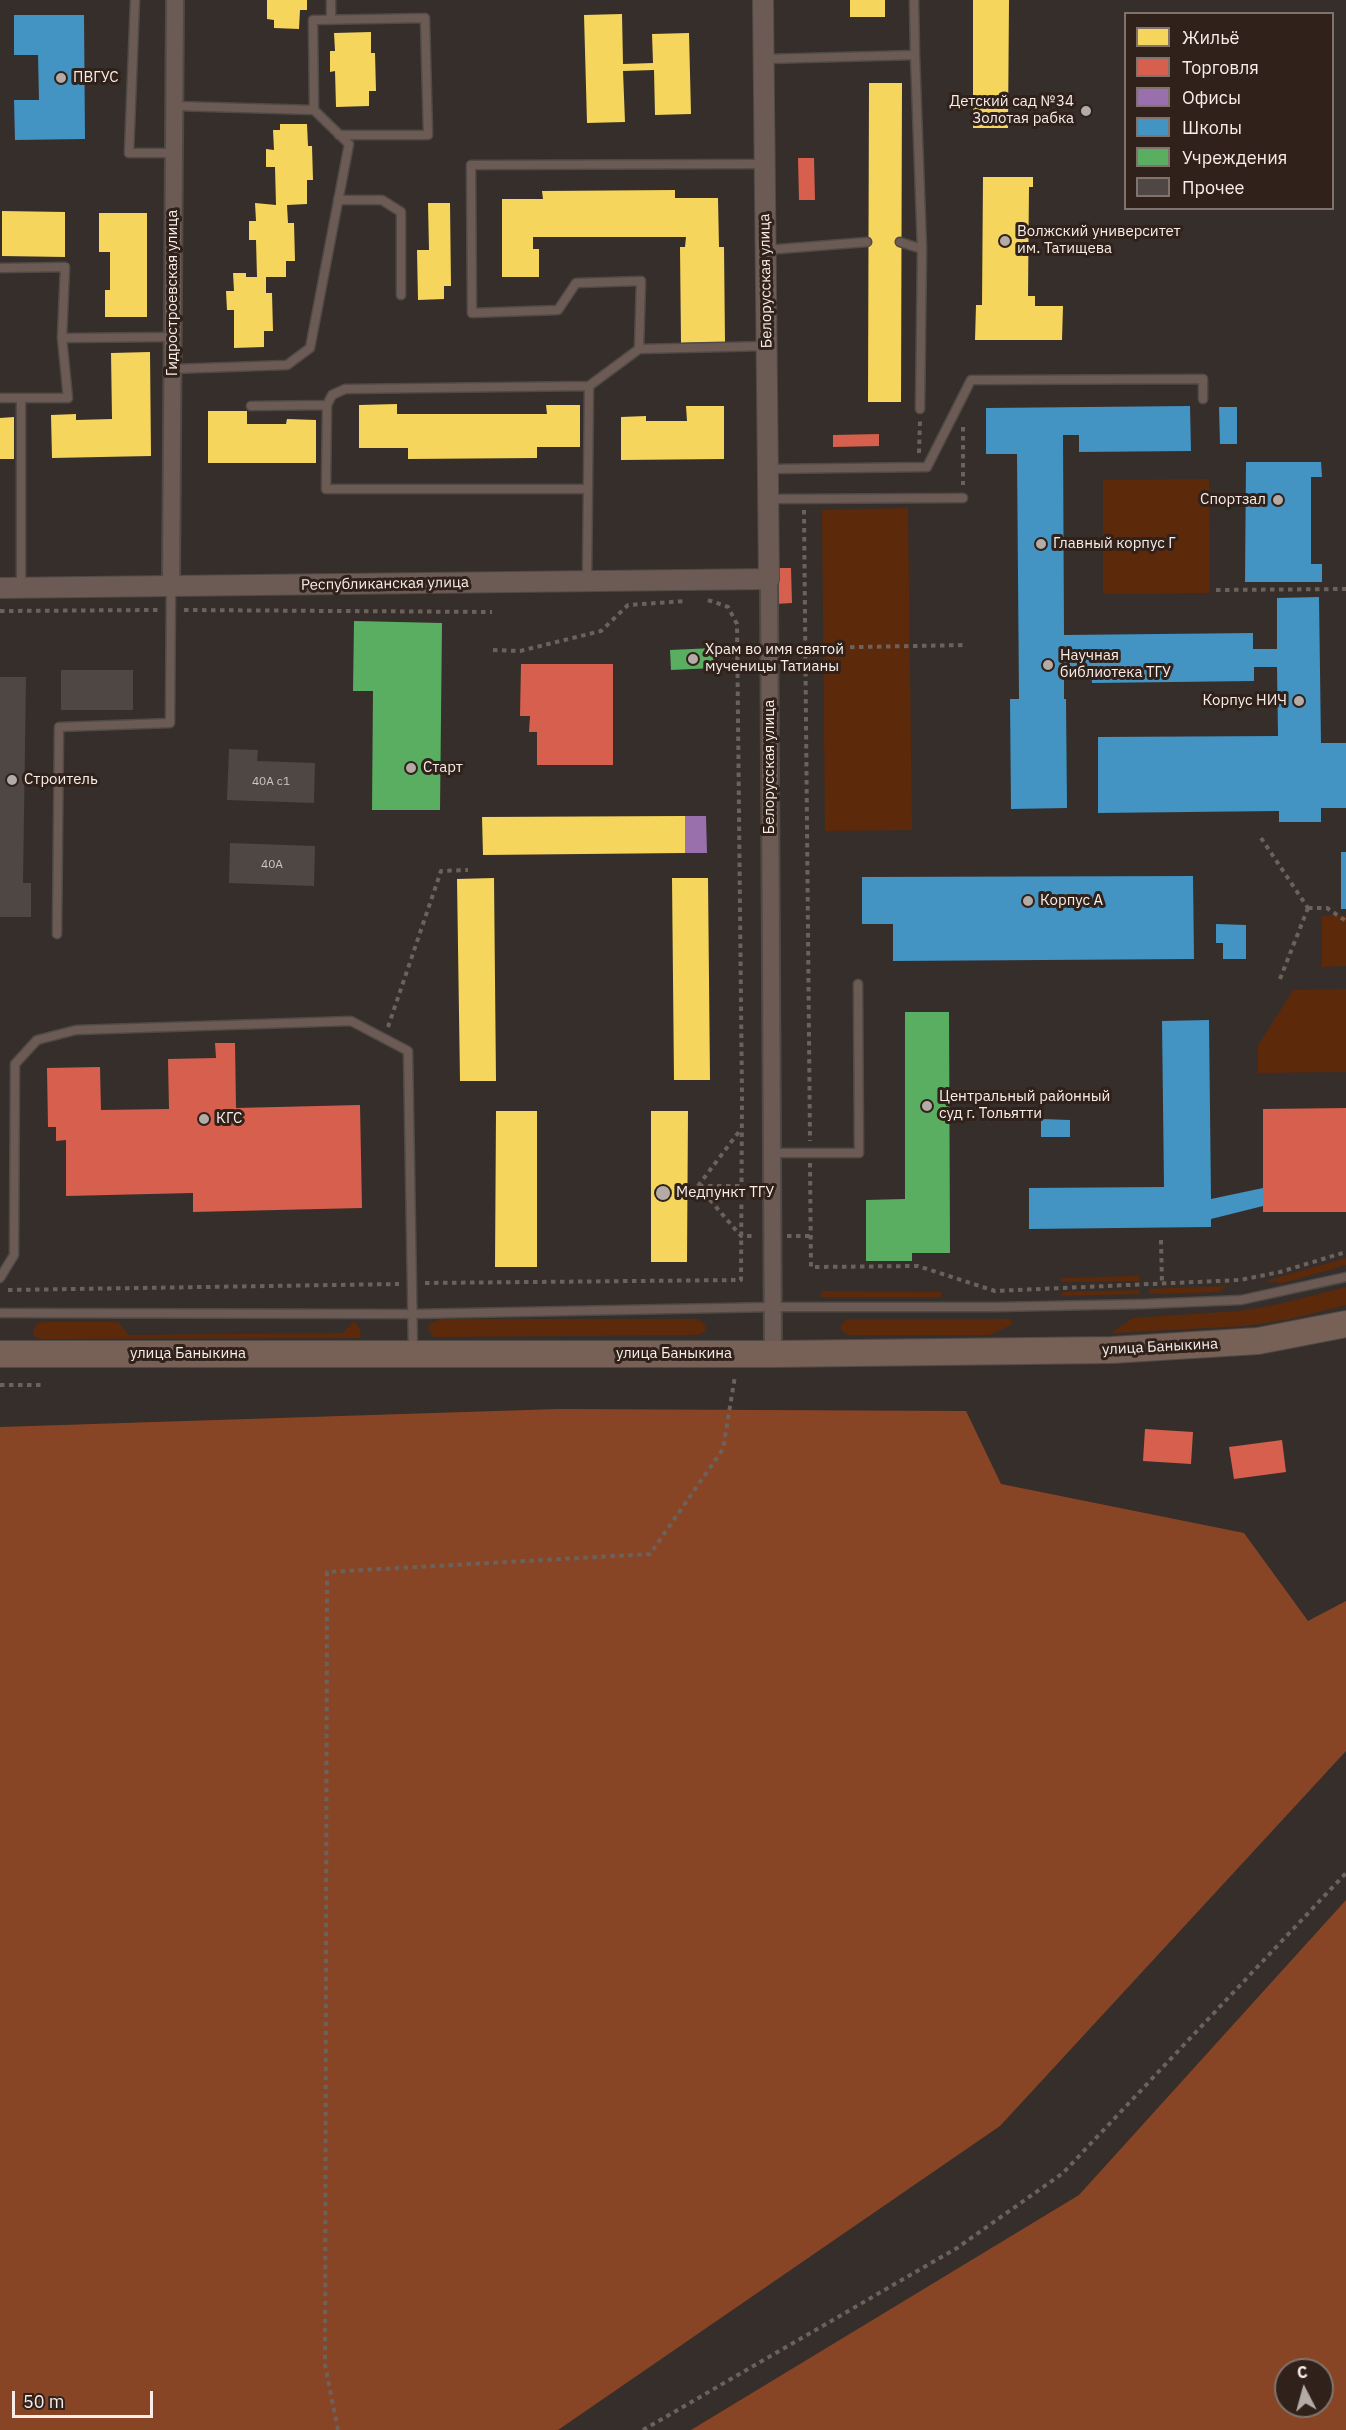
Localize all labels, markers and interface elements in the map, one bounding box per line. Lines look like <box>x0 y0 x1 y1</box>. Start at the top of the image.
legend <box>1124 12 1334 210</box>
text: Жильё <box>1182 26 1239 49</box>
text: Торговля <box>1182 56 1259 79</box>
place label: ПВГУС <box>73 69 118 87</box>
marker: ПВГУС <box>54 71 68 85</box>
text: Офисы <box>1182 86 1241 109</box>
place label: Детский сад №34 Золотая рабка <box>949 93 1074 128</box>
marker: Детский сад №34 Золотая рабка <box>1079 104 1093 118</box>
text: Школы <box>1182 116 1242 139</box>
text: Учреждения <box>1182 146 1287 169</box>
text: Прочее <box>1182 176 1244 199</box>
street label: Гидростроевская улица <box>164 210 182 376</box>
street label: Белорусская улица <box>756 213 776 349</box>
place label: Волжский университет им. Татищева <box>1017 223 1181 258</box>
marker: Волжский университет им. Татищева <box>998 234 1012 248</box>
place label: Спортзал <box>1200 491 1266 509</box>
marker: Спортзал <box>1271 493 1285 507</box>
place label: Главный корпус Г <box>1053 535 1176 553</box>
marker: Главный корпус Г <box>1034 537 1048 551</box>
street label: Республиканская улица <box>301 574 469 594</box>
place label: Храм во имя святой мученицы Татианы <box>705 641 844 676</box>
place label: Научная библиотека ТГУ <box>1060 647 1171 682</box>
marker: Храм во имя святой мученицы Татианы <box>686 652 700 666</box>
marker: Научная библиотека ТГУ <box>1041 658 1055 672</box>
place label: Корпус НИЧ <box>1203 692 1287 710</box>
marker: Корпус НИЧ <box>1292 694 1306 708</box>
street label: Белорусская улица <box>761 700 779 834</box>
place label: Старт <box>423 759 463 777</box>
marker: Старт <box>404 761 418 775</box>
place label: Строитель <box>24 771 98 789</box>
marker: Строитель <box>5 773 19 787</box>
house number: 40А с1 <box>252 775 290 789</box>
house number: 40А <box>261 858 283 872</box>
place label: Корпус А <box>1040 892 1103 910</box>
marker: Корпус А <box>1021 894 1035 908</box>
place label: Центральный районный суд г. Тольятти <box>939 1088 1110 1123</box>
marker: Центральный районный суд г. Тольятти <box>920 1099 934 1113</box>
place label: КГС <box>216 1110 242 1128</box>
marker: КГС <box>197 1112 211 1126</box>
marker: Медпункт ТГУ <box>654 1184 672 1202</box>
place label: Медпункт ТГУ <box>676 1184 774 1202</box>
street label: улица Баныкина <box>1101 1335 1219 1359</box>
street label: улица Баныкина <box>130 1345 246 1363</box>
street label: улица Баныкина <box>616 1345 732 1363</box>
north arrow <box>1274 2358 1334 2418</box>
text: С <box>1296 2362 1309 2383</box>
scale bar <box>15 2379 156 2417</box>
text: 50 m <box>23 2390 65 2413</box>

